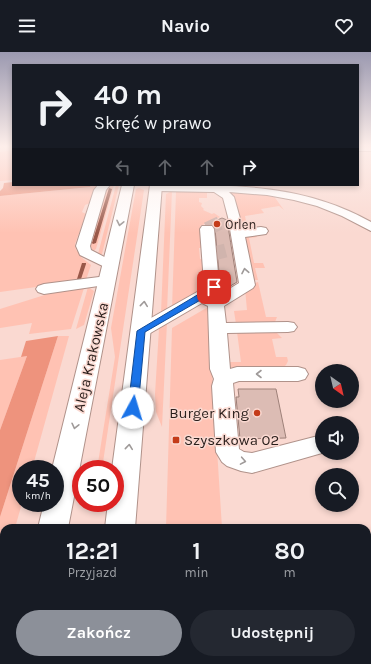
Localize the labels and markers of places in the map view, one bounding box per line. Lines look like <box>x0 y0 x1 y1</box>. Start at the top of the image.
place label: Orlen <box>225 217 256 232</box>
marker: Orlen <box>212 219 222 229</box>
pin <box>197 270 231 304</box>
place label: Burger King <box>169 404 250 422</box>
marker: Burger King <box>252 408 262 418</box>
place label: Szyszkowa 02 <box>184 431 279 449</box>
marker: Szyszkowa 02 <box>171 435 181 445</box>

